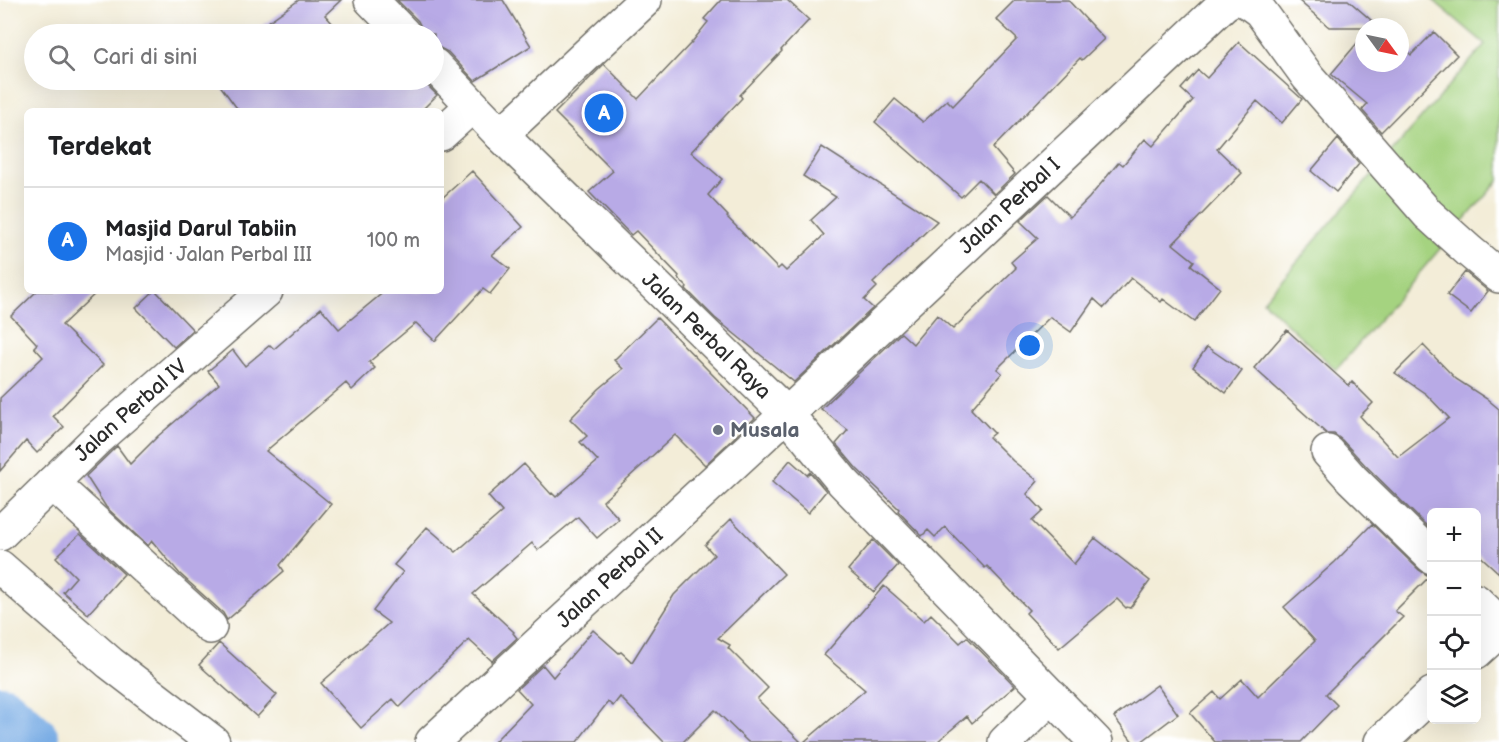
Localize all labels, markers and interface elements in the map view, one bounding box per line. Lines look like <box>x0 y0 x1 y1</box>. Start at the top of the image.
north arrow <box>1355 18 1409 72</box>
search box <box>24 24 444 90</box>
icon: search <box>45 41 78 74</box>
text: Cari di sini <box>93 44 197 71</box>
pin: A <box>584 90 624 136</box>
text: Terdekat <box>48 132 151 163</box>
street label: Jalan Perbal I <box>954 153 1065 259</box>
text: Masjid Darul Tabiin <box>105 216 297 243</box>
text: A <box>61 229 74 253</box>
text: 100 m <box>367 229 420 253</box>
text: Masjid · Jalan Perbal III <box>105 243 312 267</box>
street label: Jalan Perbal Raya <box>636 267 776 404</box>
your location <box>1015 331 1044 360</box>
street label: Jalan Perbal IV <box>69 354 192 467</box>
place label: Musala <box>730 418 800 443</box>
marker: Musala <box>711 423 725 437</box>
map controls <box>1427 508 1481 724</box>
button: + <box>1427 508 1481 562</box>
street label: Jalan Perbal II <box>552 523 668 633</box>
button: − <box>1427 562 1481 616</box>
button: locate <box>1427 616 1481 670</box>
button: layers <box>1427 670 1481 724</box>

